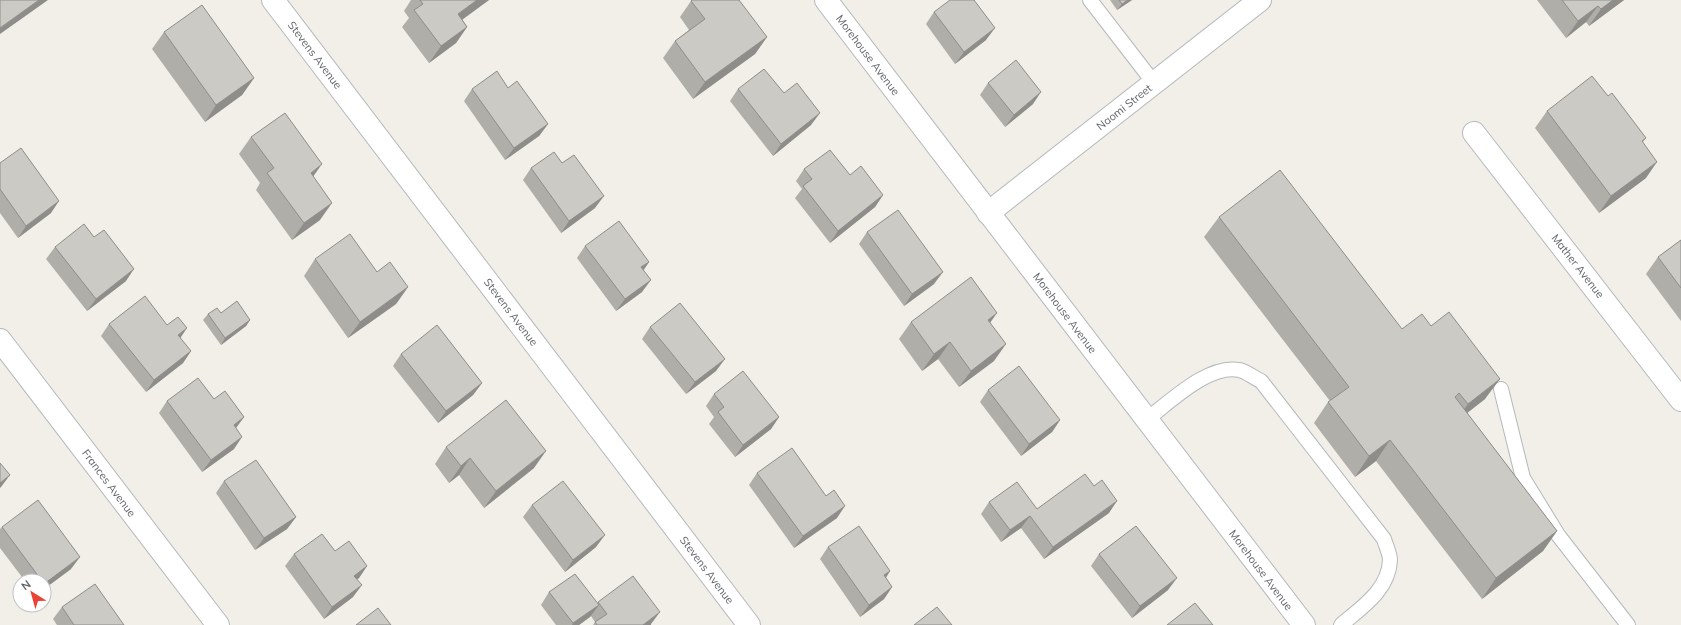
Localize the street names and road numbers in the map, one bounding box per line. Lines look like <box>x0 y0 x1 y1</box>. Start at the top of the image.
street label: Morehouse Avenue <box>833 12 903 98</box>
street label: Stevens Avenue <box>285 18 345 92</box>
street label: Naomi Street <box>1093 81 1155 133</box>
street label: Mather Avenue <box>1549 231 1607 301</box>
street label: Morehouse Avenue <box>1030 270 1100 356</box>
street label: Stevens Avenue <box>481 275 541 349</box>
street label: Frances Avenue <box>79 446 139 520</box>
street label: Morehouse Avenue <box>1226 527 1296 613</box>
street label: Stevens Avenue <box>677 533 737 607</box>

